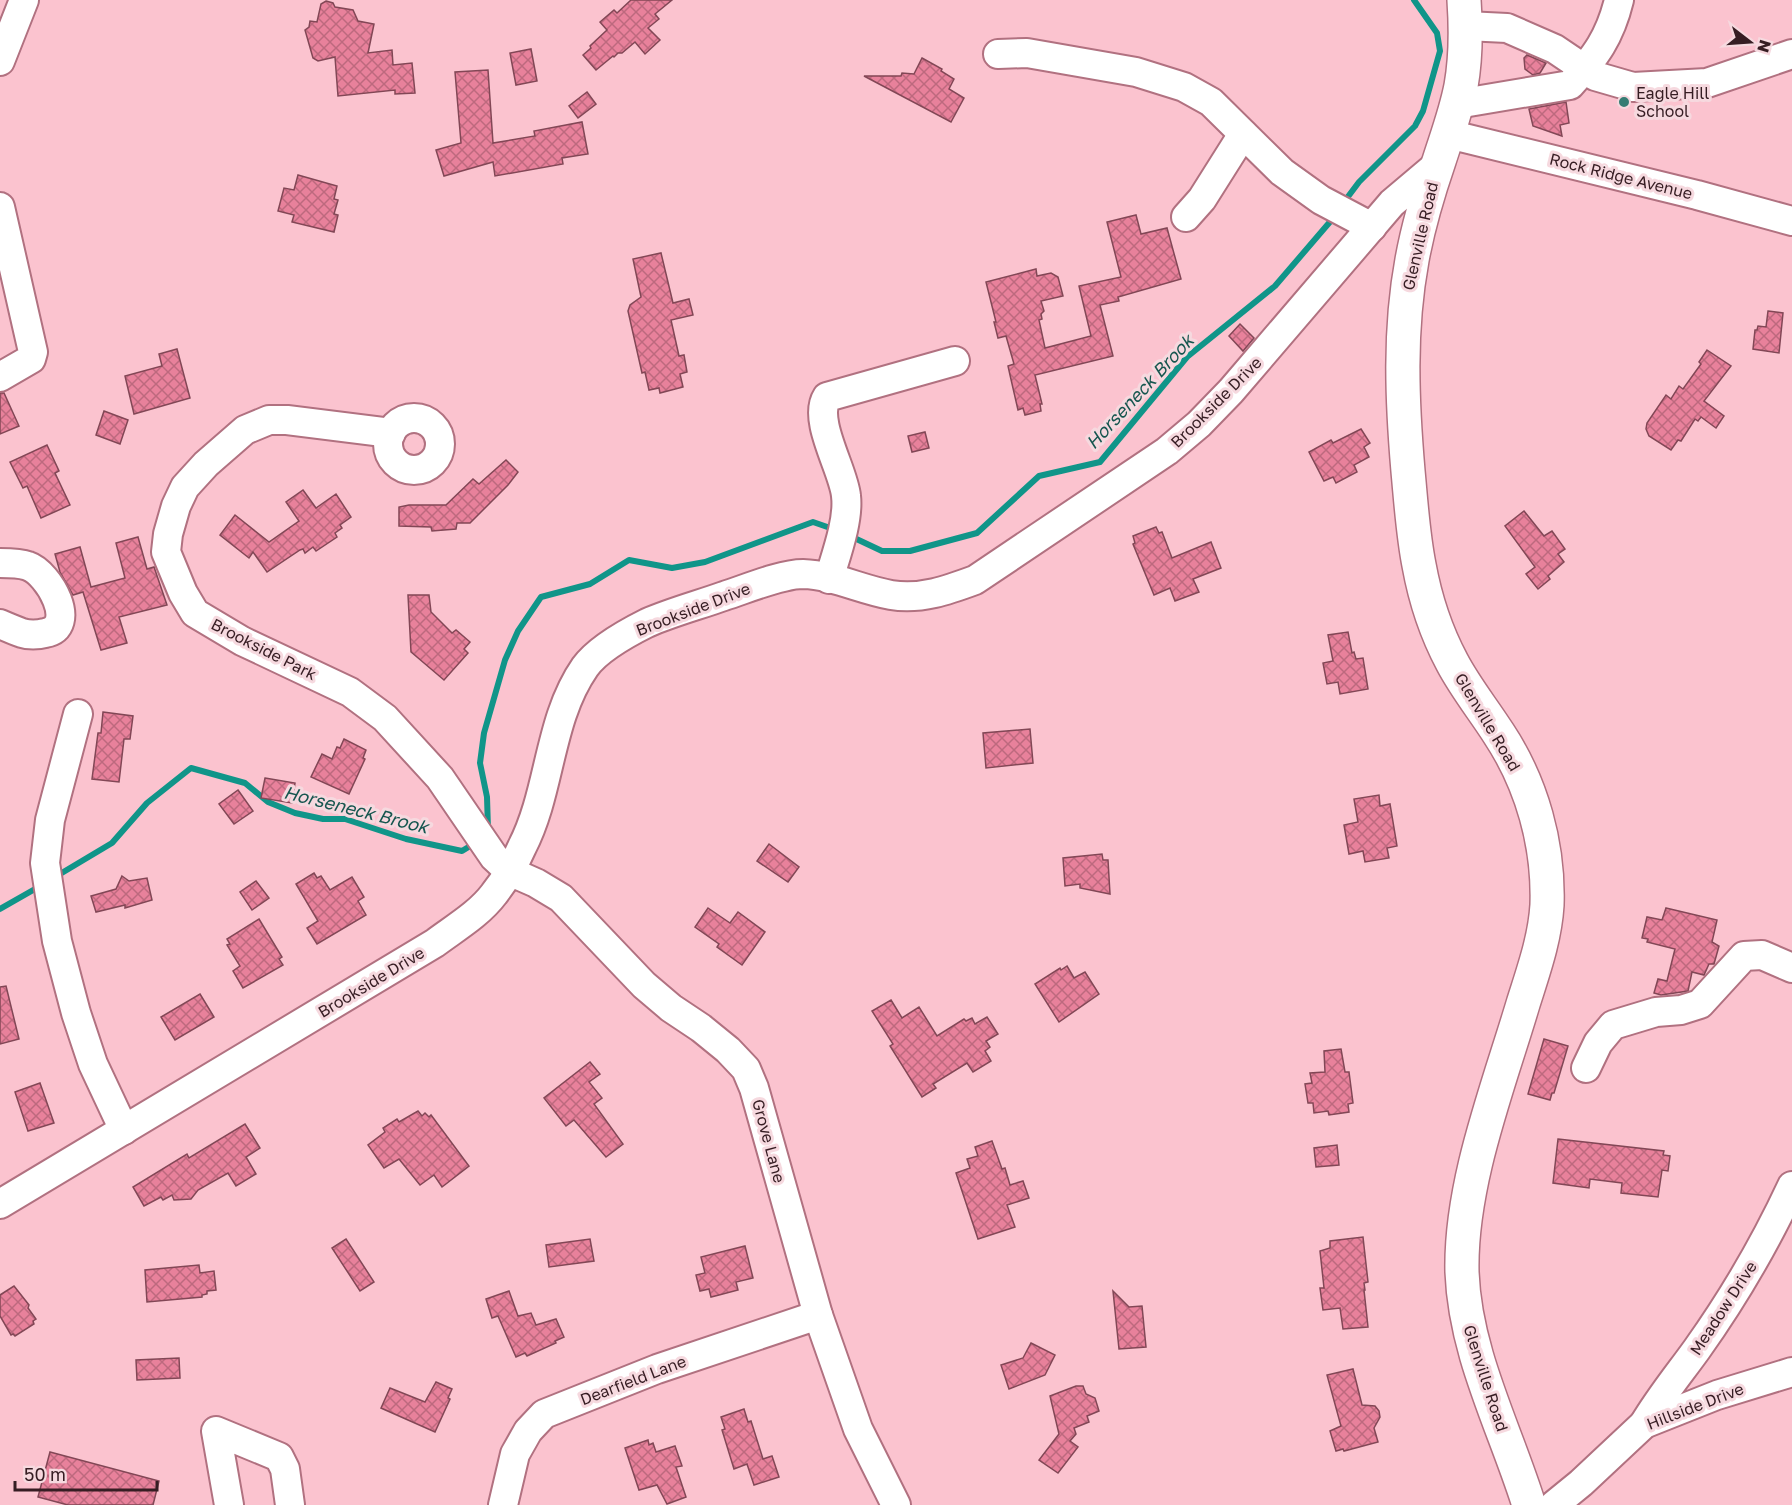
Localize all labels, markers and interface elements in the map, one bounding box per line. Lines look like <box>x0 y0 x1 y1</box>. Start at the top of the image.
north arrow <box>1720 12 1780 72</box>
text: N <box>1753 38 1776 55</box>
place label: Eagle Hill School <box>1636 83 1709 121</box>
marker: Eagle Hill School <box>1617 95 1631 109</box>
street label: Rock Ridge Avenue <box>1547 149 1695 203</box>
street label: Glenville Road <box>1398 180 1442 292</box>
water label: Horseneck Brook <box>1081 328 1199 453</box>
street label: Brookside Drive <box>1166 352 1266 452</box>
street label: Brookside Drive <box>633 578 753 640</box>
street label: Brookside Park <box>208 614 320 684</box>
street label: Glenville Road <box>1451 669 1525 775</box>
water label: Horseneck Brook <box>282 780 433 838</box>
street label: Brookside Drive <box>314 942 428 1022</box>
street label: Grove Lane <box>748 1097 790 1185</box>
street label: Meadow Drive <box>1685 1257 1761 1359</box>
street label: Glenville Road <box>1459 1322 1513 1434</box>
street label: Dearfield Lane <box>577 1351 689 1409</box>
street label: Hillside Drive <box>1644 1378 1746 1434</box>
scale bar <box>15 1454 158 1492</box>
text: 50 m <box>24 1463 66 1485</box>

